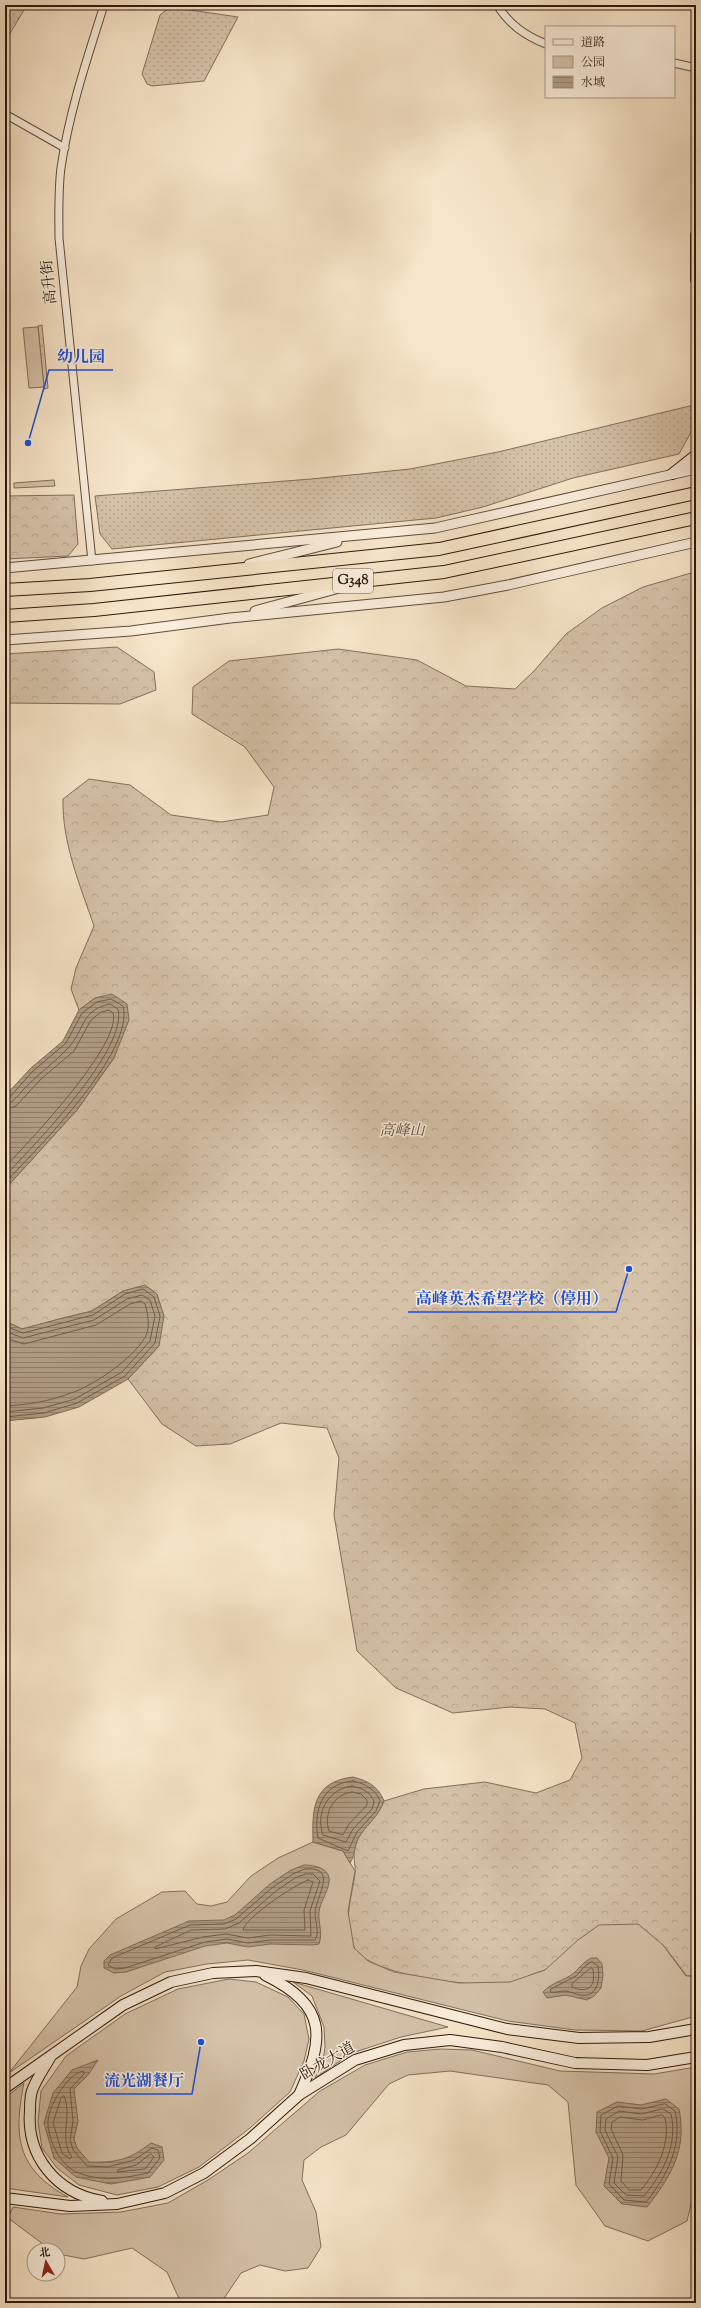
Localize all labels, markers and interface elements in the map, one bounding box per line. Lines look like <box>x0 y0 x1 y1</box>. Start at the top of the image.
legend <box>545 26 675 98</box>
text: 道路 <box>581 34 605 52</box>
text: 公园 <box>581 54 605 72</box>
text: 水域 <box>581 74 605 92</box>
street label: 高升街 <box>37 259 63 305</box>
callout: 幼儿园 <box>49 342 113 370</box>
text: 幼儿园 <box>57 347 105 370</box>
road number: G348 <box>333 569 373 593</box>
park label: 高峰山 <box>379 1121 426 1142</box>
callout: 高峰英杰希望学校（停用） <box>408 1284 616 1312</box>
text: 高峰英杰希望学校（停用） <box>416 1289 608 1312</box>
street label: 卧龙大道 <box>297 2038 359 2086</box>
callout: 流光湖餐厅 <box>96 2066 192 2094</box>
text: 流光湖餐厅 <box>104 2071 184 2094</box>
north arrow <box>26 2242 66 2282</box>
text: 北 <box>38 2244 51 2262</box>

